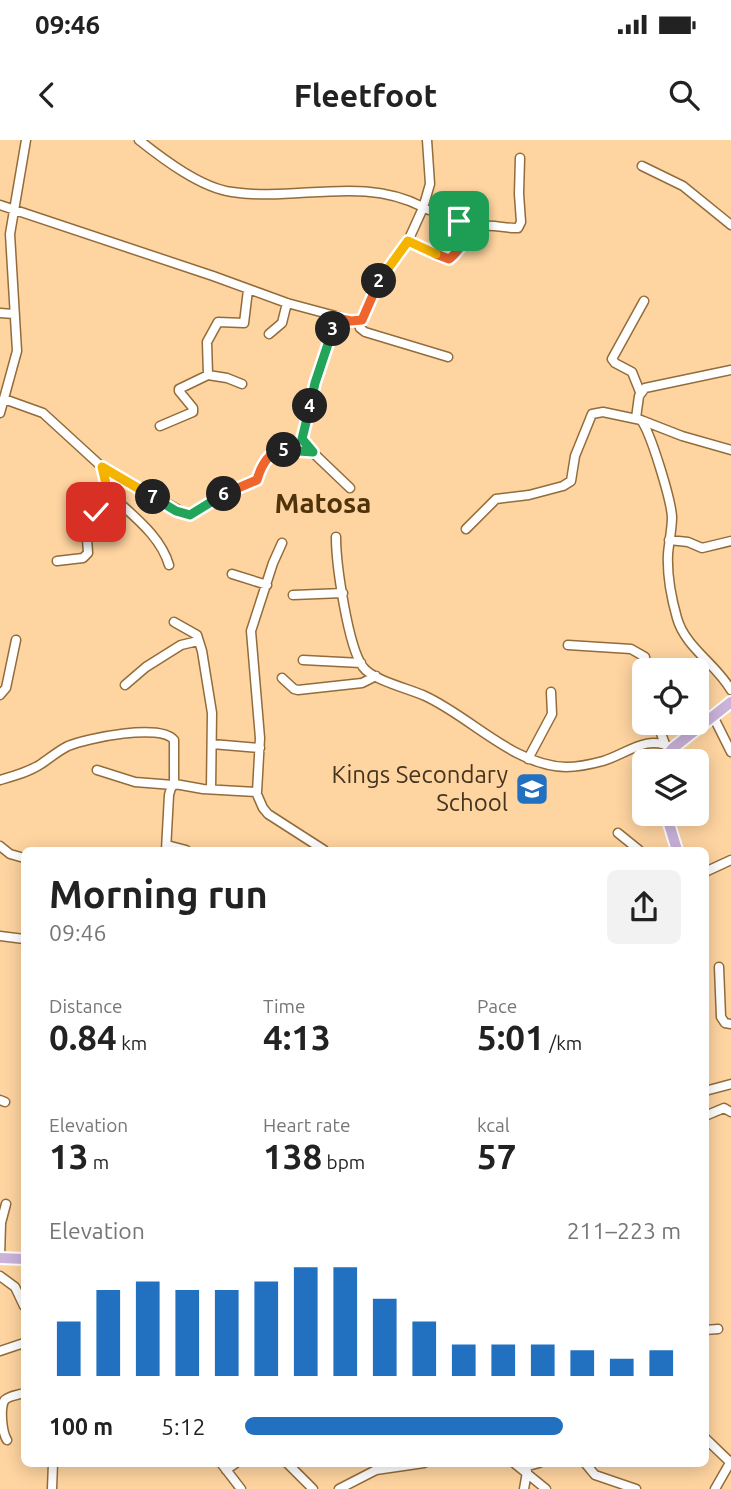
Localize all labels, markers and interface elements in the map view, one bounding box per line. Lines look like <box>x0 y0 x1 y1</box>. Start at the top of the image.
text: 09:46 <box>35 10 100 39</box>
icon: back <box>28 76 66 114</box>
icon: search <box>665 76 703 114</box>
text: Fleetfoot <box>294 77 437 113</box>
pin <box>429 191 489 251</box>
icon: arrive <box>440 202 478 240</box>
pin: 2 <box>362 264 396 298</box>
text: 2 <box>373 269 384 291</box>
pin: 3 <box>316 312 350 346</box>
text: 3 <box>327 317 338 339</box>
pin: 4 <box>292 388 328 424</box>
text: 4 <box>304 394 315 416</box>
pin: 5 <box>266 432 302 468</box>
text: 5 <box>278 438 289 460</box>
pin: 6 <box>206 476 242 512</box>
pin: 7 <box>136 480 170 514</box>
pin <box>66 482 126 542</box>
text: 6 <box>218 482 229 504</box>
text: 7 <box>147 485 158 507</box>
district label: Matosa <box>274 487 372 518</box>
icon: check <box>77 493 115 531</box>
map controls <box>632 658 709 826</box>
button: locate <box>632 658 709 735</box>
button: layers <box>632 749 709 826</box>
place label: Kings Secondary School <box>331 761 508 816</box>
school or university icon: Kings Secondary School <box>513 770 551 808</box>
button: share <box>607 870 681 944</box>
text: Morning run <box>49 873 268 915</box>
text: 09:46 <box>49 920 107 945</box>
text: Distance <box>49 995 123 1017</box>
text: Time <box>263 995 305 1017</box>
text: Pace <box>477 995 517 1017</box>
text: 0.84 <box>49 1017 117 1057</box>
text: 4:13 <box>263 1017 331 1057</box>
text: 5:01 <box>477 1017 545 1057</box>
text: km <box>117 1032 147 1054</box>
text: /km <box>545 1032 582 1054</box>
text: Elevation <box>49 1114 128 1136</box>
text: Heart rate <box>263 1114 350 1136</box>
text: kcal <box>477 1114 510 1136</box>
text: 13 <box>49 1136 88 1176</box>
text: 138 <box>263 1136 322 1176</box>
text: 57 <box>477 1136 516 1176</box>
text: m <box>88 1151 109 1173</box>
text: bpm <box>322 1151 365 1173</box>
text: Elevation <box>49 1218 145 1243</box>
text: 211–223 m <box>567 1218 681 1243</box>
text: 100 m <box>49 1414 113 1439</box>
text: 5:12 <box>161 1414 206 1439</box>

